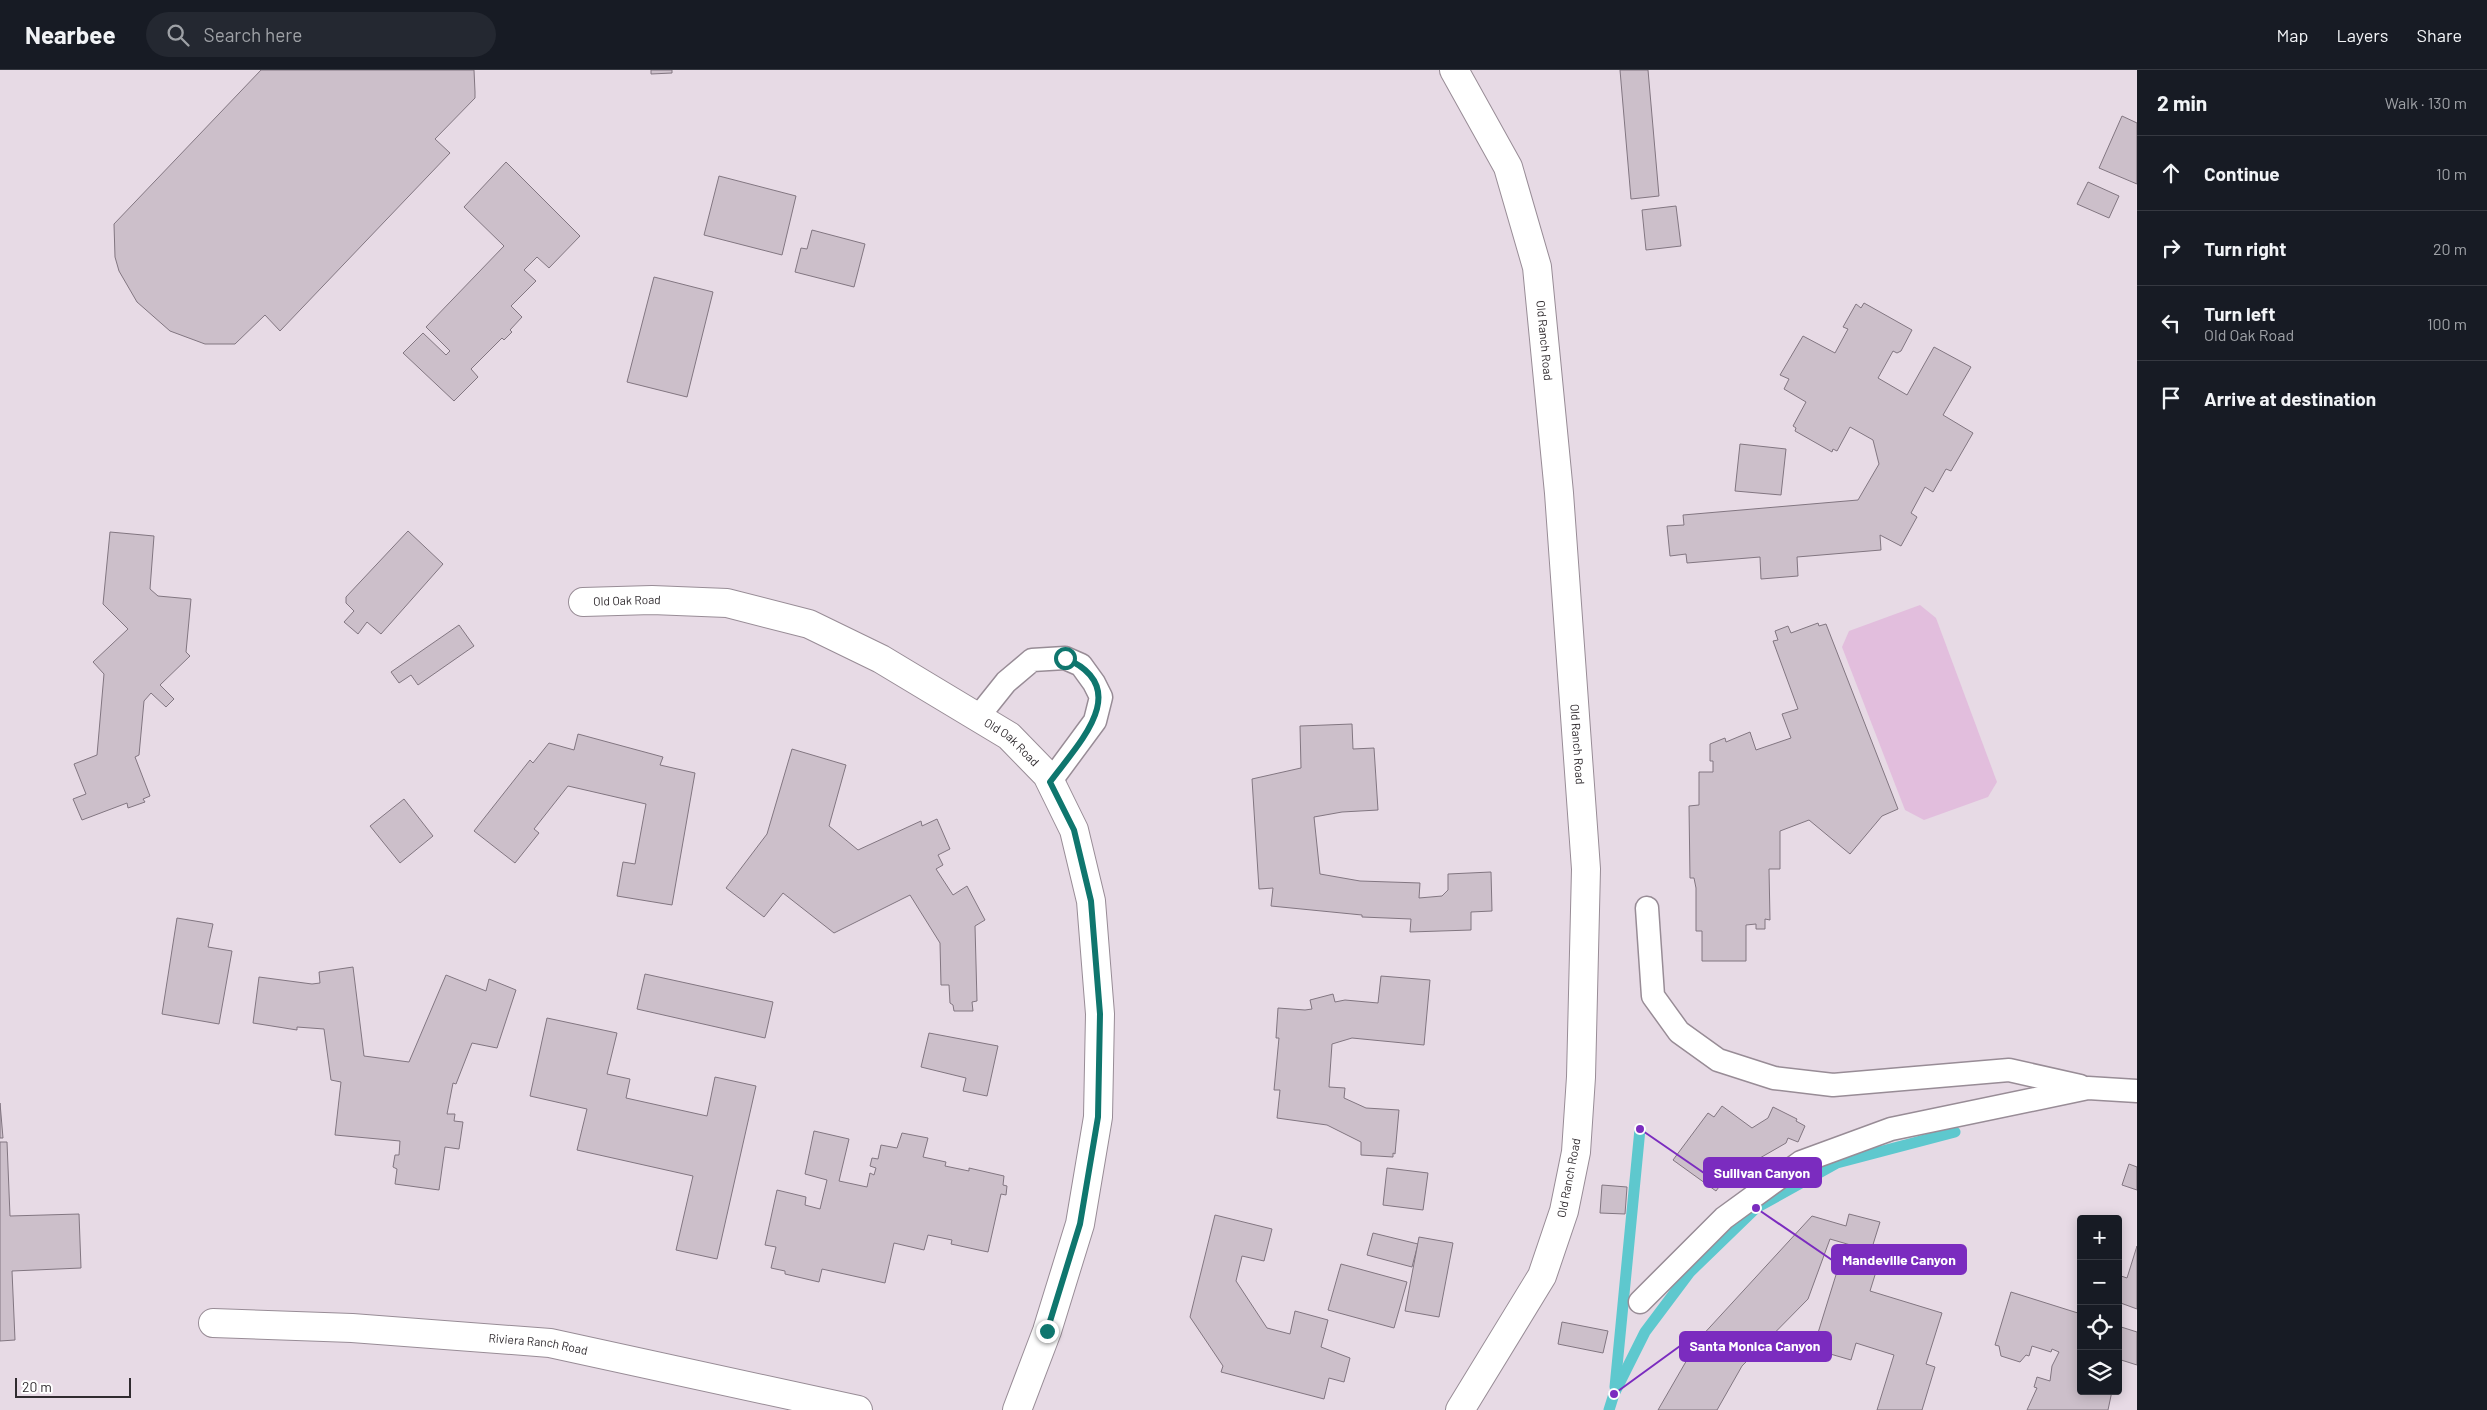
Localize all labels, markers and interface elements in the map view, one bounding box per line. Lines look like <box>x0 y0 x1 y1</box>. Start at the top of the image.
search box <box>146 12 496 57</box>
text: Nearbee <box>25 20 116 49</box>
icon: search <box>164 21 192 49</box>
text: Search here <box>204 23 302 46</box>
text: Map <box>2276 24 2308 46</box>
text: Layers <box>2336 24 2389 46</box>
text: Share <box>2417 24 2462 46</box>
text: 2 min <box>2157 90 2207 115</box>
text: Walk · 130 m <box>2385 93 2467 112</box>
icon: ahead <box>2157 159 2185 187</box>
text: Continue <box>2204 162 2280 185</box>
text: 10 m <box>2436 164 2467 183</box>
icon: right <box>2157 234 2185 262</box>
text: Turn right <box>2204 237 2286 260</box>
text: 20 m <box>2433 239 2467 258</box>
street label: Old Ranch Road <box>1534 300 1556 381</box>
text: Turn left <box>2204 302 2275 325</box>
icon: left <box>2157 309 2185 337</box>
text: 100 m <box>2427 314 2467 333</box>
text: Old Oak Road <box>2204 325 2294 344</box>
icon: arrive <box>2157 384 2185 412</box>
text: Arrive at destination <box>2204 387 2376 410</box>
street label: Old Oak Road <box>593 592 661 608</box>
route start <box>1054 647 1077 670</box>
street label: Old Ranch Road <box>1568 703 1588 785</box>
street label: Old Oak Road <box>982 715 1042 769</box>
street label: Old Ranch Road <box>1553 1137 1583 1219</box>
callout: Sullivan Canyon <box>1704 1158 1821 1187</box>
text: Sullivan Canyon <box>1714 1164 1810 1181</box>
map controls <box>2077 1215 2122 1395</box>
button: + <box>2077 1215 2122 1260</box>
callout: Mandeville Canyon <box>1832 1245 1966 1274</box>
text: Mandeville Canyon <box>1842 1251 1956 1268</box>
button: − <box>2077 1260 2122 1305</box>
button: locate <box>2077 1305 2122 1350</box>
route end <box>1036 1320 1059 1343</box>
street label: Riviera Ranch Road <box>488 1330 589 1357</box>
callout: Santa Monica Canyon <box>1680 1332 1831 1361</box>
text: Santa Monica Canyon <box>1690 1337 1820 1354</box>
button: layers <box>2077 1350 2122 1395</box>
scale bar <box>15 1375 131 1398</box>
text: 20 m <box>22 1378 52 1395</box>

